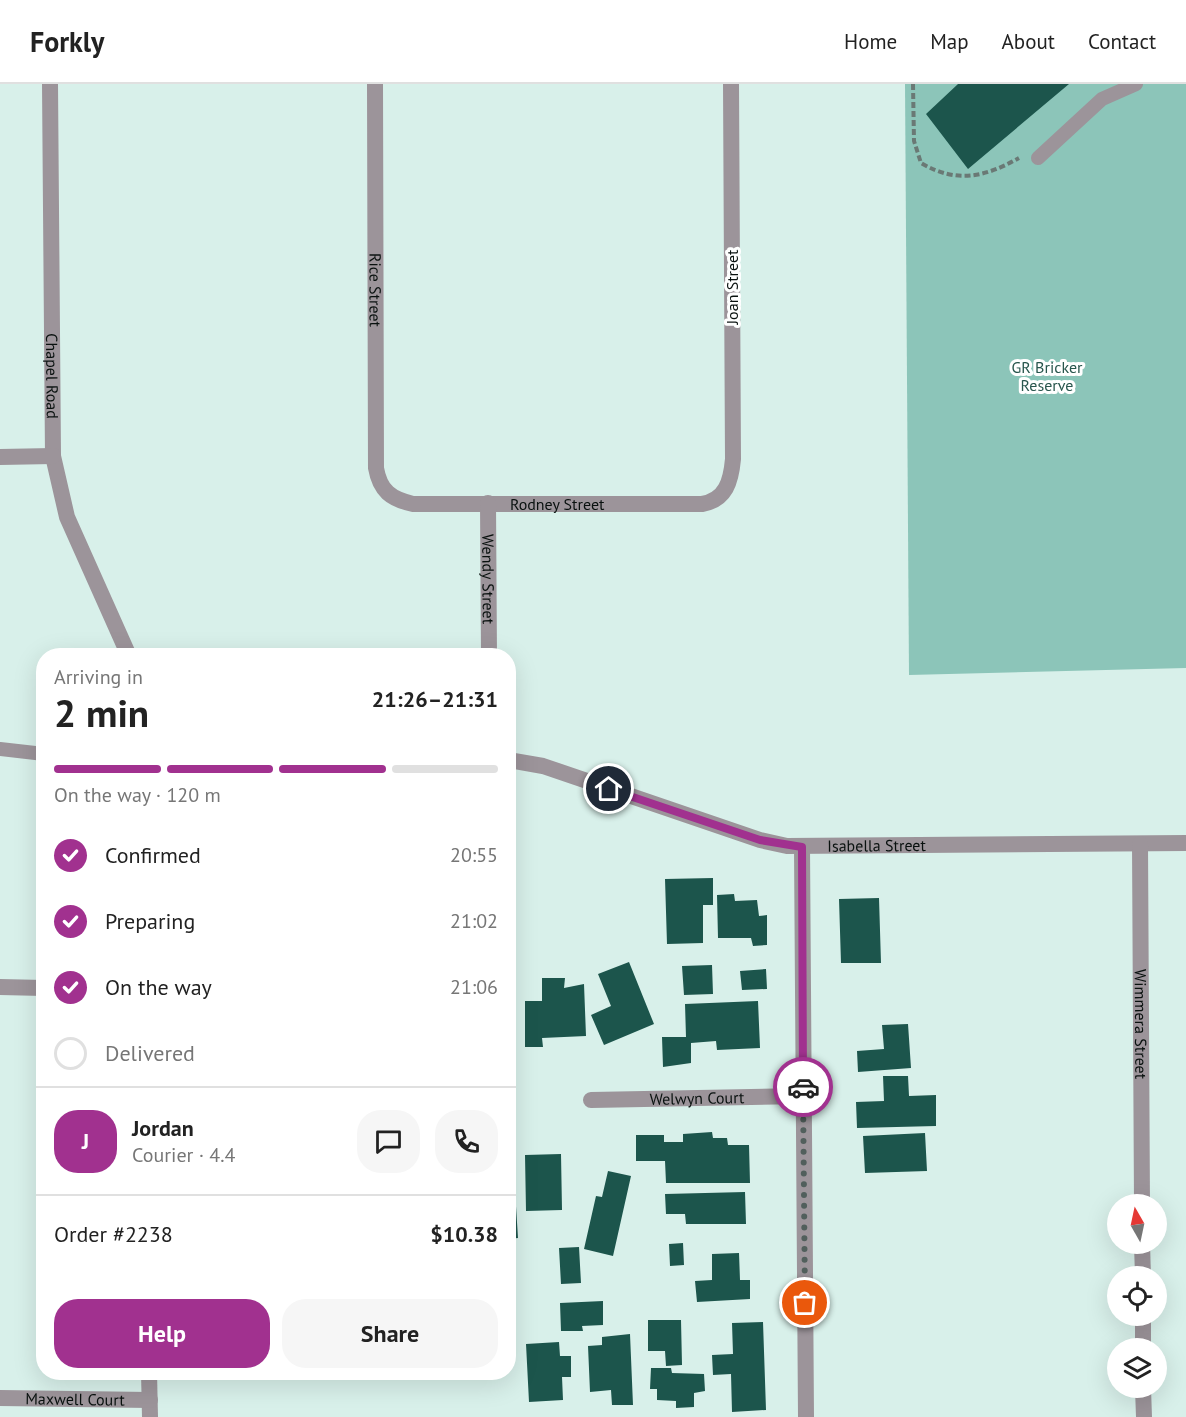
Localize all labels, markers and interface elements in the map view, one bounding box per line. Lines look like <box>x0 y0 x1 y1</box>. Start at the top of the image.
text: Forkly <box>30 23 104 60</box>
text: Home <box>844 28 897 55</box>
text: Map <box>930 28 969 55</box>
text: About <box>1002 28 1055 55</box>
text: Contact <box>1088 28 1156 55</box>
street label: Joan Street <box>722 249 742 326</box>
street label: Rice Street <box>365 253 386 328</box>
street label: Chapel Road <box>42 333 63 419</box>
park label: GR Bricker Reserve <box>1012 357 1083 395</box>
street label: Rodney Street <box>510 494 605 514</box>
street label: Wendy Street <box>478 534 499 625</box>
text: Arriving in <box>54 664 143 690</box>
text: 21:26–21:31 <box>372 685 498 713</box>
text: 2 min <box>54 687 149 738</box>
pin <box>583 763 634 814</box>
icon: home <box>592 772 625 805</box>
text: On the way · 120 m <box>54 782 221 808</box>
street label: Isabella Street <box>827 835 927 856</box>
icon: check <box>54 839 87 872</box>
text: Confirmed <box>105 841 201 869</box>
text: 20:55 <box>450 842 498 868</box>
icon: check <box>54 905 87 938</box>
text: Preparing <box>105 907 195 935</box>
text: 21:02 <box>450 908 498 934</box>
street label: Wimmera Street <box>1131 969 1151 1080</box>
icon: check <box>54 971 87 1004</box>
text: On the way <box>105 973 212 1001</box>
text: 21:06 <box>450 974 498 1000</box>
text: Delivered <box>105 1039 195 1067</box>
courier <box>773 1057 833 1117</box>
icon: car <box>787 1071 820 1104</box>
street label: Welwyn Court <box>649 1087 745 1109</box>
button: chat <box>357 1110 420 1173</box>
button: phone <box>435 1110 498 1173</box>
text: Jordan <box>132 1114 194 1142</box>
text: J <box>82 1127 89 1155</box>
text: Courier · 4.4 <box>132 1142 235 1168</box>
north arrow <box>1107 1194 1167 1254</box>
map controls <box>1107 1194 1167 1398</box>
text: Order #2238 <box>54 1220 173 1248</box>
text: $10.38 <box>430 1220 498 1248</box>
button: locate <box>1107 1266 1167 1326</box>
pin <box>779 1277 830 1328</box>
icon: bag <box>788 1286 821 1319</box>
button: Help <box>54 1299 270 1368</box>
button: Share <box>282 1299 498 1368</box>
button: layers <box>1107 1338 1167 1398</box>
street label: Maxwell Court <box>25 1388 125 1410</box>

